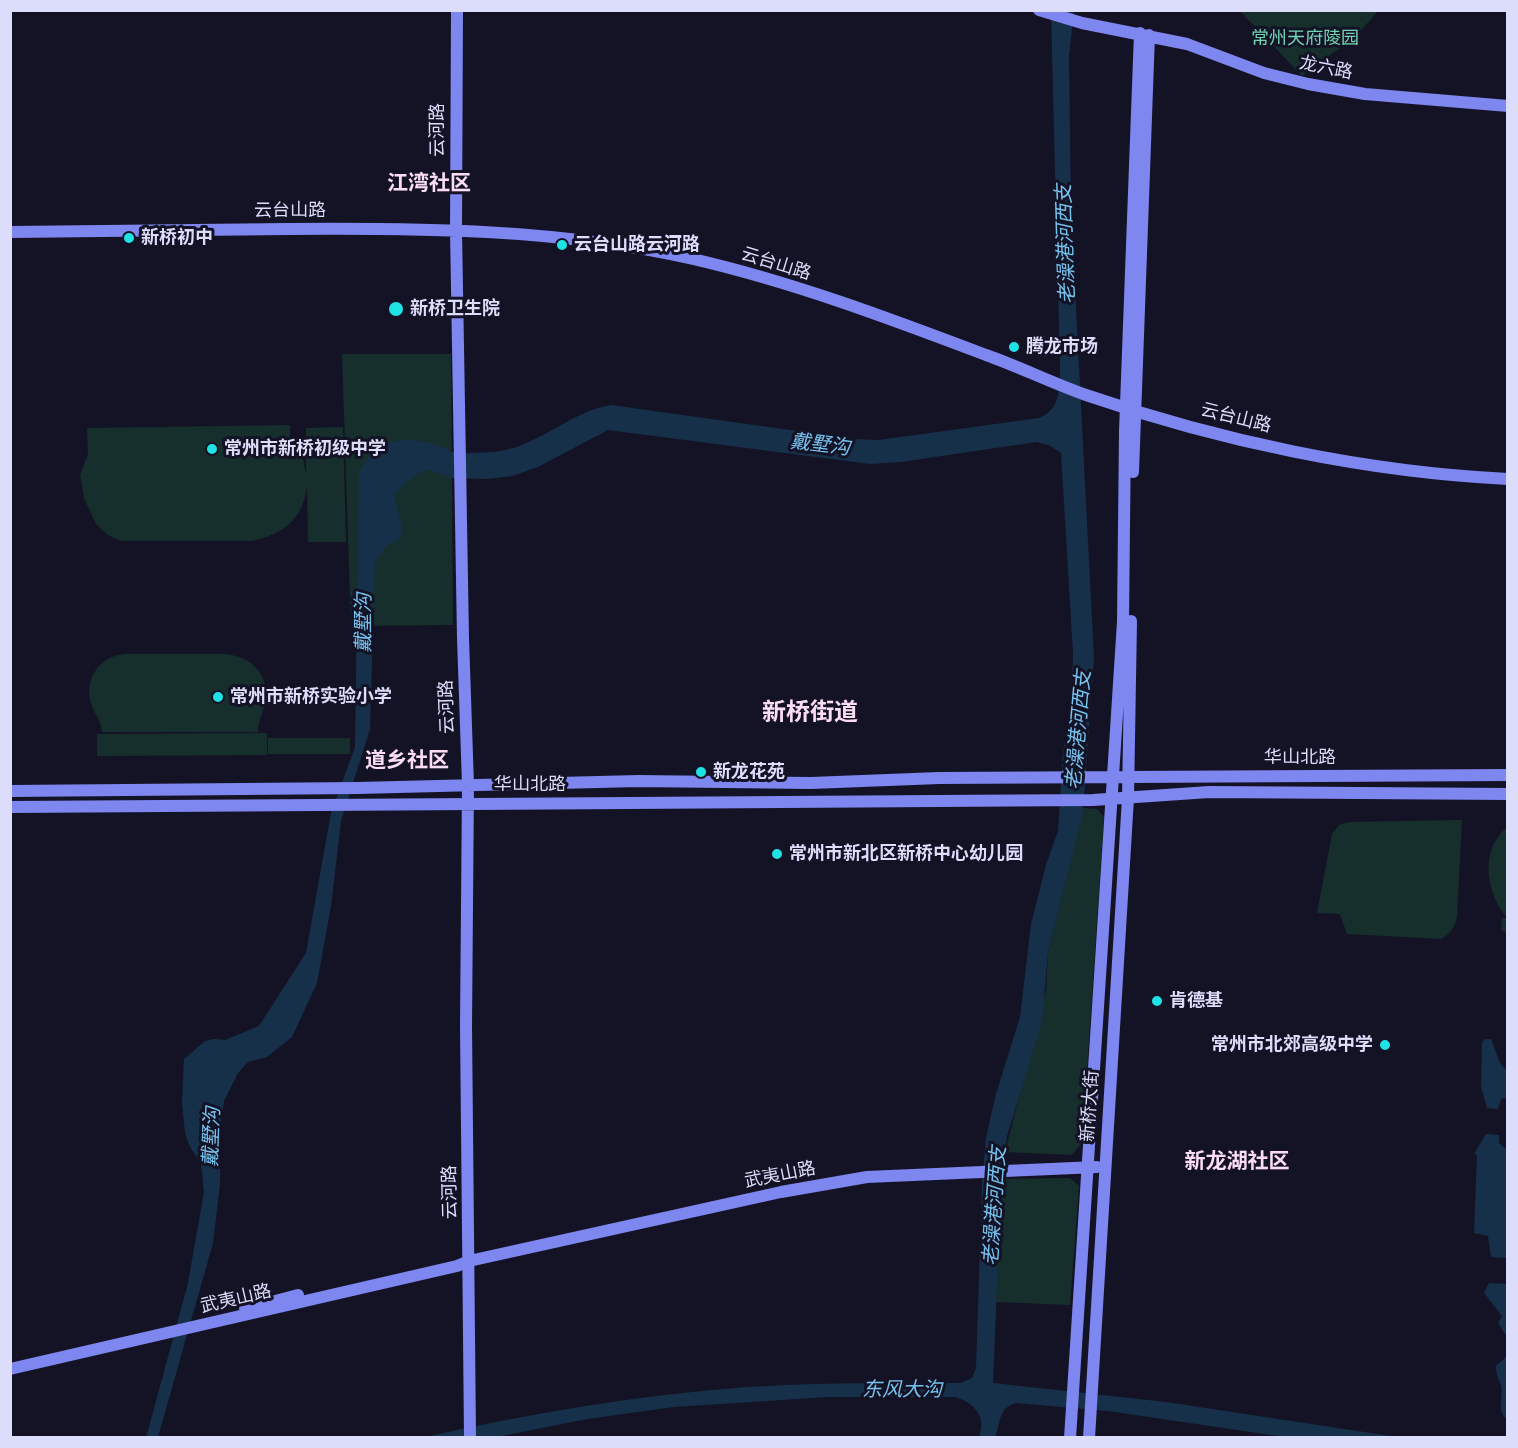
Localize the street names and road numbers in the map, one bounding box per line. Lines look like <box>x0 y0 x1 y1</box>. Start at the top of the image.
street label: 龙六路 <box>1297 52 1355 84</box>
street label: 云河路 <box>427 103 449 157</box>
street label: 云台山路 <box>254 200 326 222</box>
street label: 云台山路 <box>738 243 814 285</box>
street label: 云台山路 <box>1198 399 1274 437</box>
street label: 云河路 <box>435 680 459 734</box>
street label: 华山北路 <box>1264 747 1336 769</box>
street label: 华山北路 <box>494 774 566 796</box>
street label: 新桥大街 <box>1077 1069 1103 1143</box>
street label: 武夷山路 <box>743 1158 817 1192</box>
street label: 云河路 <box>439 1165 461 1219</box>
street label: 武夷山路 <box>198 1280 274 1318</box>

